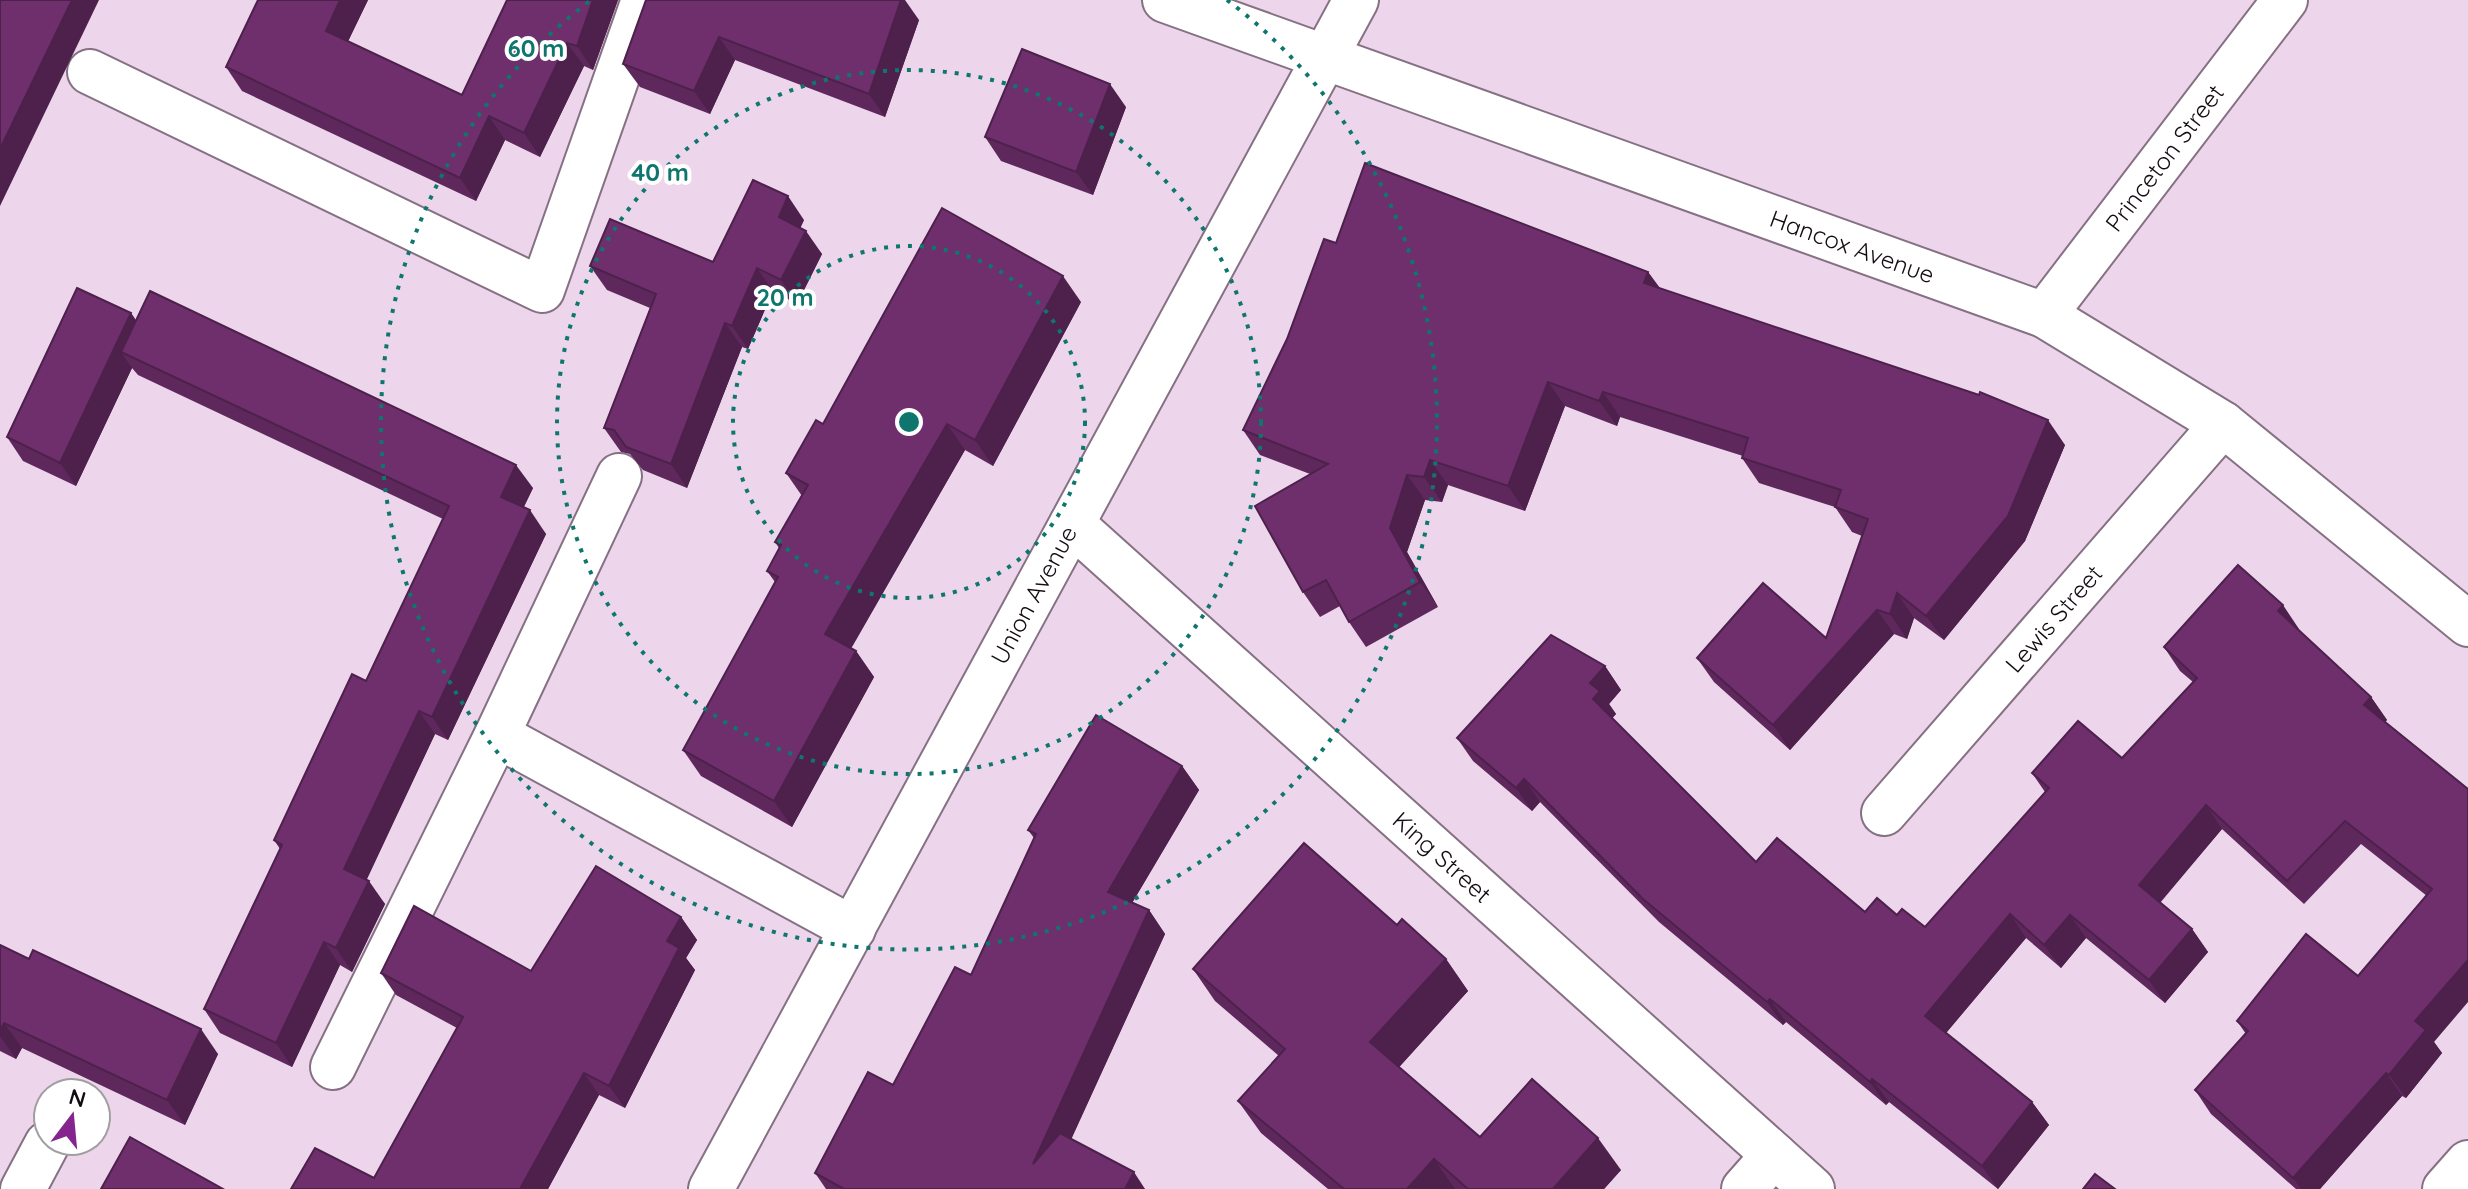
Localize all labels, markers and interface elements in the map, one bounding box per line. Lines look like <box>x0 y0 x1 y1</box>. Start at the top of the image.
text: 60 m <box>508 33 564 63</box>
street label: Princeton Street <box>2099 78 2230 237</box>
text: 40 m <box>631 157 689 187</box>
street label: Hancox Avenue <box>1766 203 1939 290</box>
text: 20 m <box>756 282 814 312</box>
centre of rings <box>895 408 923 436</box>
street label: Union Avenue <box>984 520 1083 669</box>
street label: Lewis Street <box>1999 559 2109 678</box>
street label: King Street <box>1387 805 1498 909</box>
north arrow <box>32 1077 112 1157</box>
text: N <box>66 1082 89 1113</box>

